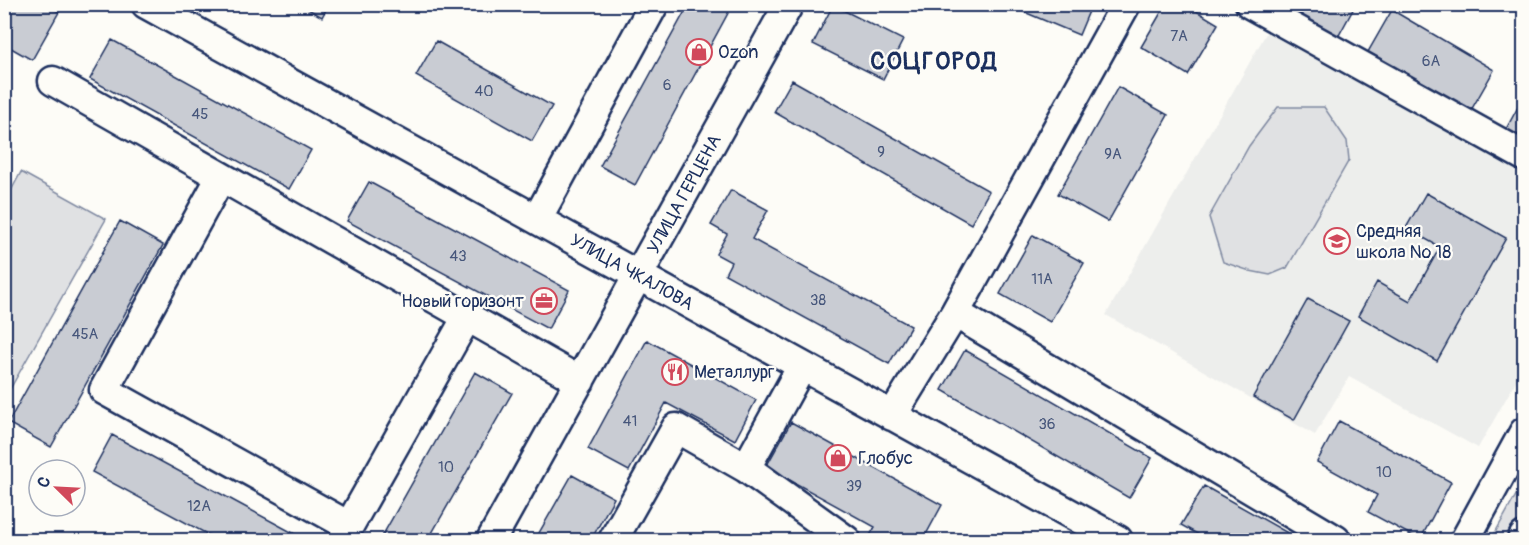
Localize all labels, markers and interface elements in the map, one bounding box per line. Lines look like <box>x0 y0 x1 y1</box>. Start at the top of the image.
house number: 7А <box>1170 27 1188 46</box>
shop icon: Ozon <box>684 37 714 67</box>
place label: Ozon <box>718 41 758 64</box>
district label: СОЦГОРОД <box>870 47 998 76</box>
house number: 6А <box>1422 52 1440 71</box>
house number: 6 <box>663 76 671 95</box>
house number: 40 <box>475 82 493 101</box>
house number: 45 <box>192 105 208 124</box>
street label: УЛИЦА ГЕРЦЕНА <box>642 130 727 258</box>
house number: 9 <box>877 143 885 162</box>
house number: 9А <box>1104 145 1122 164</box>
place label: Средняя школа № 18 <box>1356 220 1451 264</box>
school or university icon: Средняя школа № 18 <box>1322 226 1352 256</box>
street label: УЛИЦА ЧКАЛОВА <box>566 229 698 316</box>
house number: 43 <box>449 247 467 266</box>
house number: 11А <box>1031 270 1053 289</box>
office icon: Новый горизонт <box>529 286 559 316</box>
place label: Новый горизонт <box>401 290 524 313</box>
house number: 38 <box>810 291 826 310</box>
house number: 45А <box>72 325 99 344</box>
restaurant icon: Металлург <box>660 357 690 387</box>
place label: Металлург <box>694 361 774 384</box>
house number: 41 <box>623 412 637 431</box>
house number: 36 <box>1038 415 1056 434</box>
shop icon: Глобус <box>823 443 853 473</box>
place label: Глобус <box>858 447 913 470</box>
north arrow <box>27 458 87 518</box>
house number: 10 <box>438 458 454 477</box>
house number: 10 <box>1376 463 1392 482</box>
text: С <box>33 474 55 491</box>
house number: 39 <box>846 477 862 496</box>
house number: 12А <box>187 497 211 516</box>

